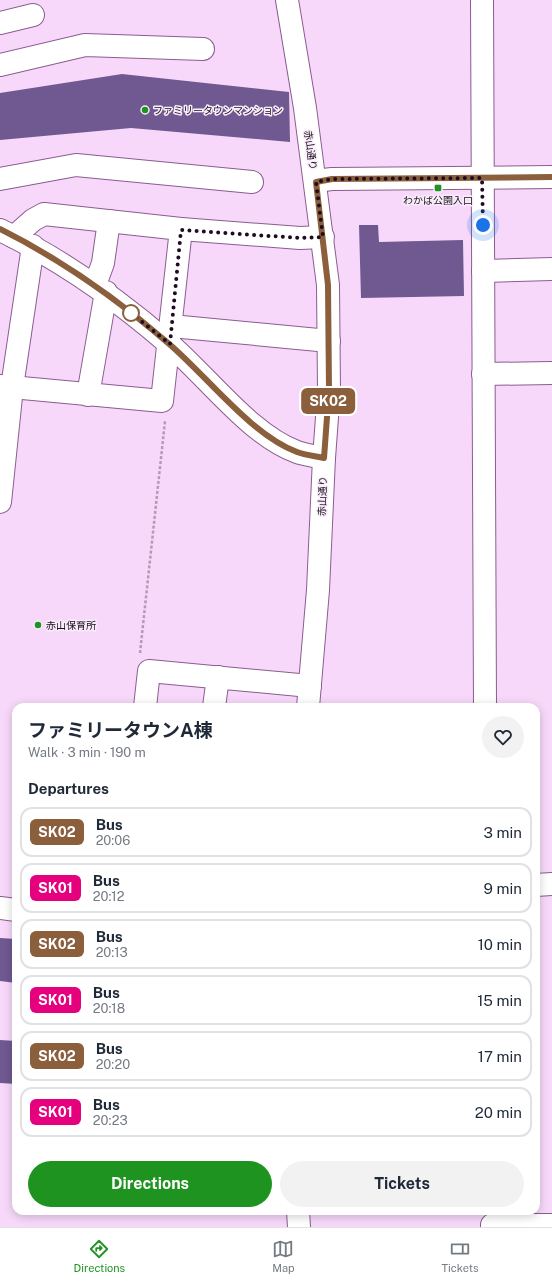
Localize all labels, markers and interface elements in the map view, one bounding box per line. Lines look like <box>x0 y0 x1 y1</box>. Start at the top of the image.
place label: ファミリータウンマンション <box>153 104 283 116</box>
marker: ファミリータウンマンション <box>140 105 150 115</box>
street label: 赤山通り <box>302 129 320 171</box>
marker: わかば公園入口 <box>433 183 443 193</box>
place label: わかば公園入口 <box>403 194 473 206</box>
your location <box>473 215 493 235</box>
unlabelled marker <box>122 304 140 322</box>
line badge: SK02 <box>300 388 356 414</box>
text: SK02 <box>309 393 347 409</box>
street label: 赤山通り <box>315 476 329 516</box>
place label: 赤山保育所 <box>46 619 96 631</box>
marker: 赤山保育所 <box>33 620 43 630</box>
button: heart <box>482 716 524 758</box>
text: ファミリータウンA棟 <box>28 719 213 741</box>
text: Walk · 3 min · 190 m <box>28 745 146 760</box>
text: Departures <box>28 780 109 797</box>
text: Bus <box>96 816 123 833</box>
text: SK02 <box>38 824 76 840</box>
text: 3 min <box>483 824 522 841</box>
text: 20:06 <box>96 833 130 848</box>
text: Bus <box>93 872 120 889</box>
text: SK01 <box>38 880 73 896</box>
text: 9 min <box>484 880 522 897</box>
text: 20:12 <box>93 889 124 904</box>
text: Bus <box>96 928 123 945</box>
text: SK02 <box>38 936 76 952</box>
text: 10 min <box>478 936 522 953</box>
text: 20:13 <box>96 945 128 960</box>
text: Bus <box>93 984 120 1001</box>
text: SK01 <box>38 992 73 1008</box>
text: 15 min <box>477 992 522 1009</box>
text: 20:18 <box>93 1001 125 1016</box>
text: Bus <box>96 1040 123 1057</box>
text: SK02 <box>38 1048 76 1064</box>
text: 17 min <box>478 1048 522 1065</box>
text: 20:20 <box>96 1057 130 1072</box>
text: Bus <box>93 1096 120 1113</box>
text: SK01 <box>38 1104 73 1120</box>
text: 20 min <box>475 1104 522 1121</box>
text: 20:23 <box>93 1113 128 1128</box>
button: Directions <box>28 1161 272 1207</box>
button: Tickets <box>280 1161 524 1207</box>
tab: Directions <box>74 1238 125 1274</box>
tab: Map <box>272 1238 295 1274</box>
tab: Tickets <box>442 1238 478 1274</box>

